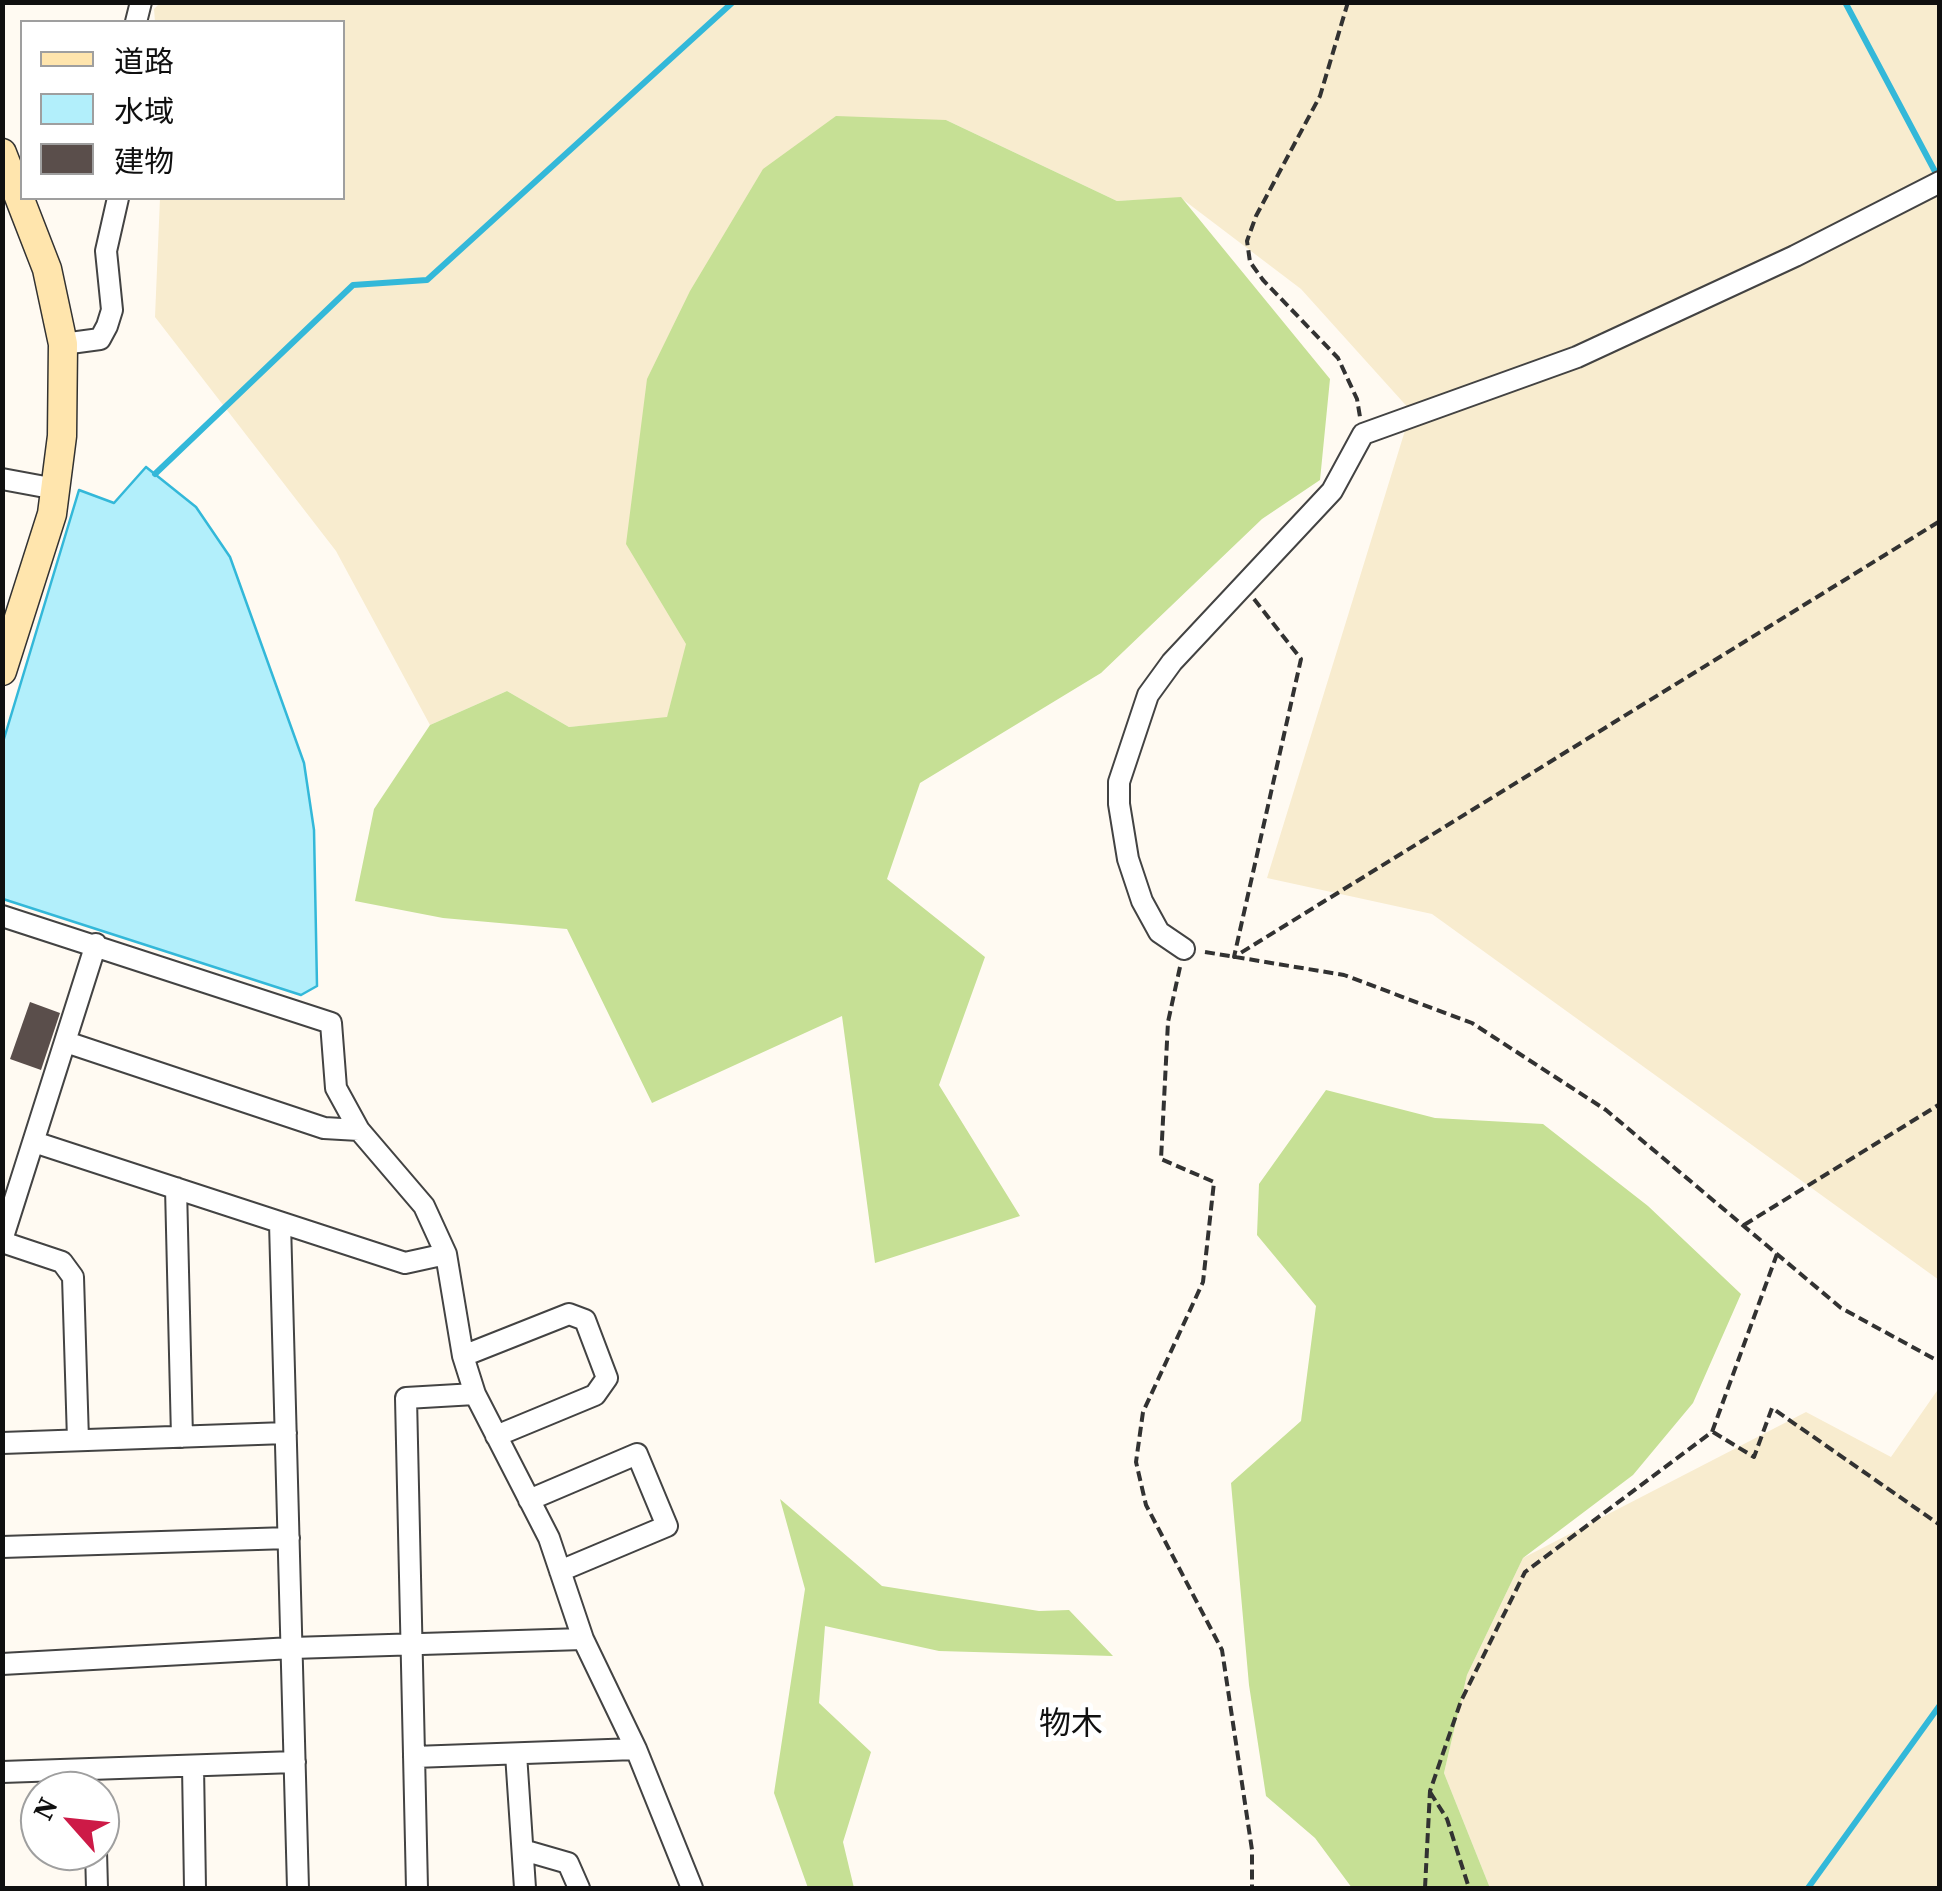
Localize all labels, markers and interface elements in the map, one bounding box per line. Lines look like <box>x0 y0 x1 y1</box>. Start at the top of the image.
legend <box>20 20 345 200</box>
text: 道路 <box>114 41 174 82</box>
text: 水域 <box>114 91 174 132</box>
text: 建物 <box>114 141 174 182</box>
district label: 物木 <box>1039 1707 1103 1745</box>
north arrow <box>20 1771 120 1871</box>
text: N <box>23 1791 67 1826</box>

